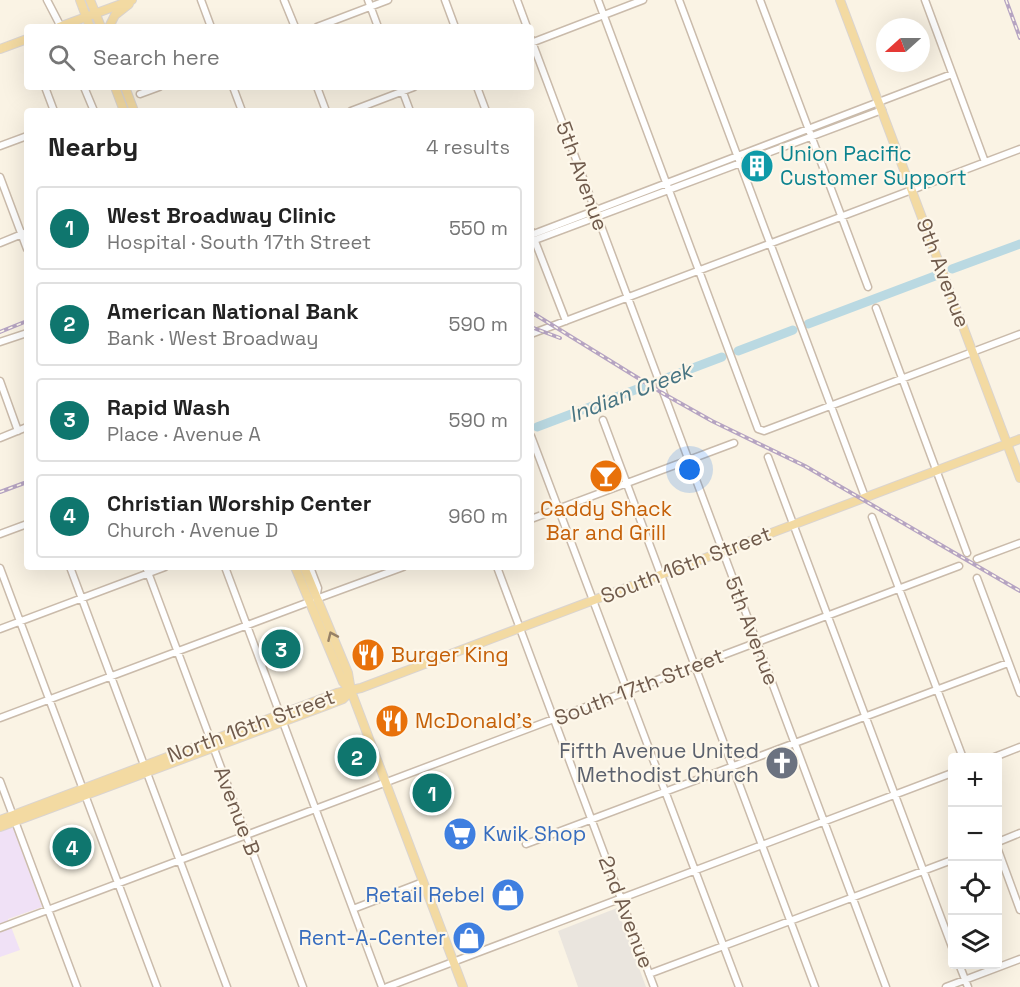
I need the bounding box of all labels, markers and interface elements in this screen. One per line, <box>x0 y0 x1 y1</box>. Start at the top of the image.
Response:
north arrow <box>876 18 930 72</box>
search box <box>24 24 534 90</box>
icon: search <box>45 41 78 74</box>
text: Search here <box>93 43 220 71</box>
street label: 5th Avenue <box>550 117 615 234</box>
text: Nearby <box>48 130 138 164</box>
text: 4 results <box>426 134 510 160</box>
place label: Union Pacific Customer Support <box>780 140 967 191</box>
building icon: Union Pacific Customer Support <box>739 148 775 184</box>
text: West Broadway Clinic <box>107 201 336 229</box>
street label: 9th Avenue <box>910 214 977 331</box>
text: 1 <box>65 215 74 241</box>
text: 550 m <box>449 215 508 241</box>
text: Hospital · South 17th Street <box>107 229 371 255</box>
text: American National Bank <box>107 297 359 325</box>
text: 2 <box>64 311 75 337</box>
text: 590 m <box>449 311 508 337</box>
text: Bank · West Broadway <box>107 325 319 351</box>
water label: Indian Creek <box>564 355 698 428</box>
text: Rapid Wash <box>107 393 230 421</box>
text: 3 <box>63 407 76 433</box>
text: 590 m <box>449 407 508 433</box>
text: Place · Avenue A <box>107 421 261 447</box>
your location <box>675 455 704 484</box>
bar icon: Caddy Shack Bar and Grill <box>588 458 624 494</box>
text: Christian Worship Center <box>107 489 371 517</box>
place label: Caddy Shack Bar and Grill <box>540 495 672 546</box>
text: 4 <box>63 503 76 529</box>
text: 960 m <box>448 503 508 529</box>
text: Church · Avenue D <box>107 517 278 543</box>
street label: South 16th Street <box>597 520 775 609</box>
street label: 5th Avenue <box>719 573 786 689</box>
pin: 3 <box>262 626 300 672</box>
one-way arrow <box>328 632 340 643</box>
restaurant icon: Burger King <box>350 637 386 673</box>
place label: Burger King <box>391 641 509 668</box>
street label: South 17th Street <box>550 642 727 731</box>
street label: North 16th Street <box>163 683 338 768</box>
restaurant icon: McDonald's <box>374 703 410 739</box>
place label: McDonald's <box>415 707 533 734</box>
pin: 2 <box>338 734 376 780</box>
place label: Fifth Avenue United Methodist Church <box>559 737 759 788</box>
church icon: Fifth Avenue United Methodist Church <box>764 745 800 781</box>
map controls <box>948 753 1002 969</box>
button: + <box>948 753 1002 807</box>
street label: Avenue B <box>208 762 267 859</box>
pin: 1 <box>412 770 452 816</box>
button: − <box>948 807 1002 861</box>
supermarket icon: Kwik Shop <box>442 816 478 852</box>
place label: Kwik Shop <box>483 820 586 847</box>
pin: 4 <box>52 824 92 870</box>
street label: 2nd Avenue <box>593 852 660 972</box>
button: locate <box>948 861 1002 915</box>
shop icon: Retail Rebel <box>490 877 526 913</box>
place label: Retail Rebel <box>366 881 485 908</box>
button: layers <box>948 915 1002 969</box>
shop icon: Rent-A-Center <box>451 920 487 956</box>
place label: Rent-A-Center <box>299 924 446 951</box>

